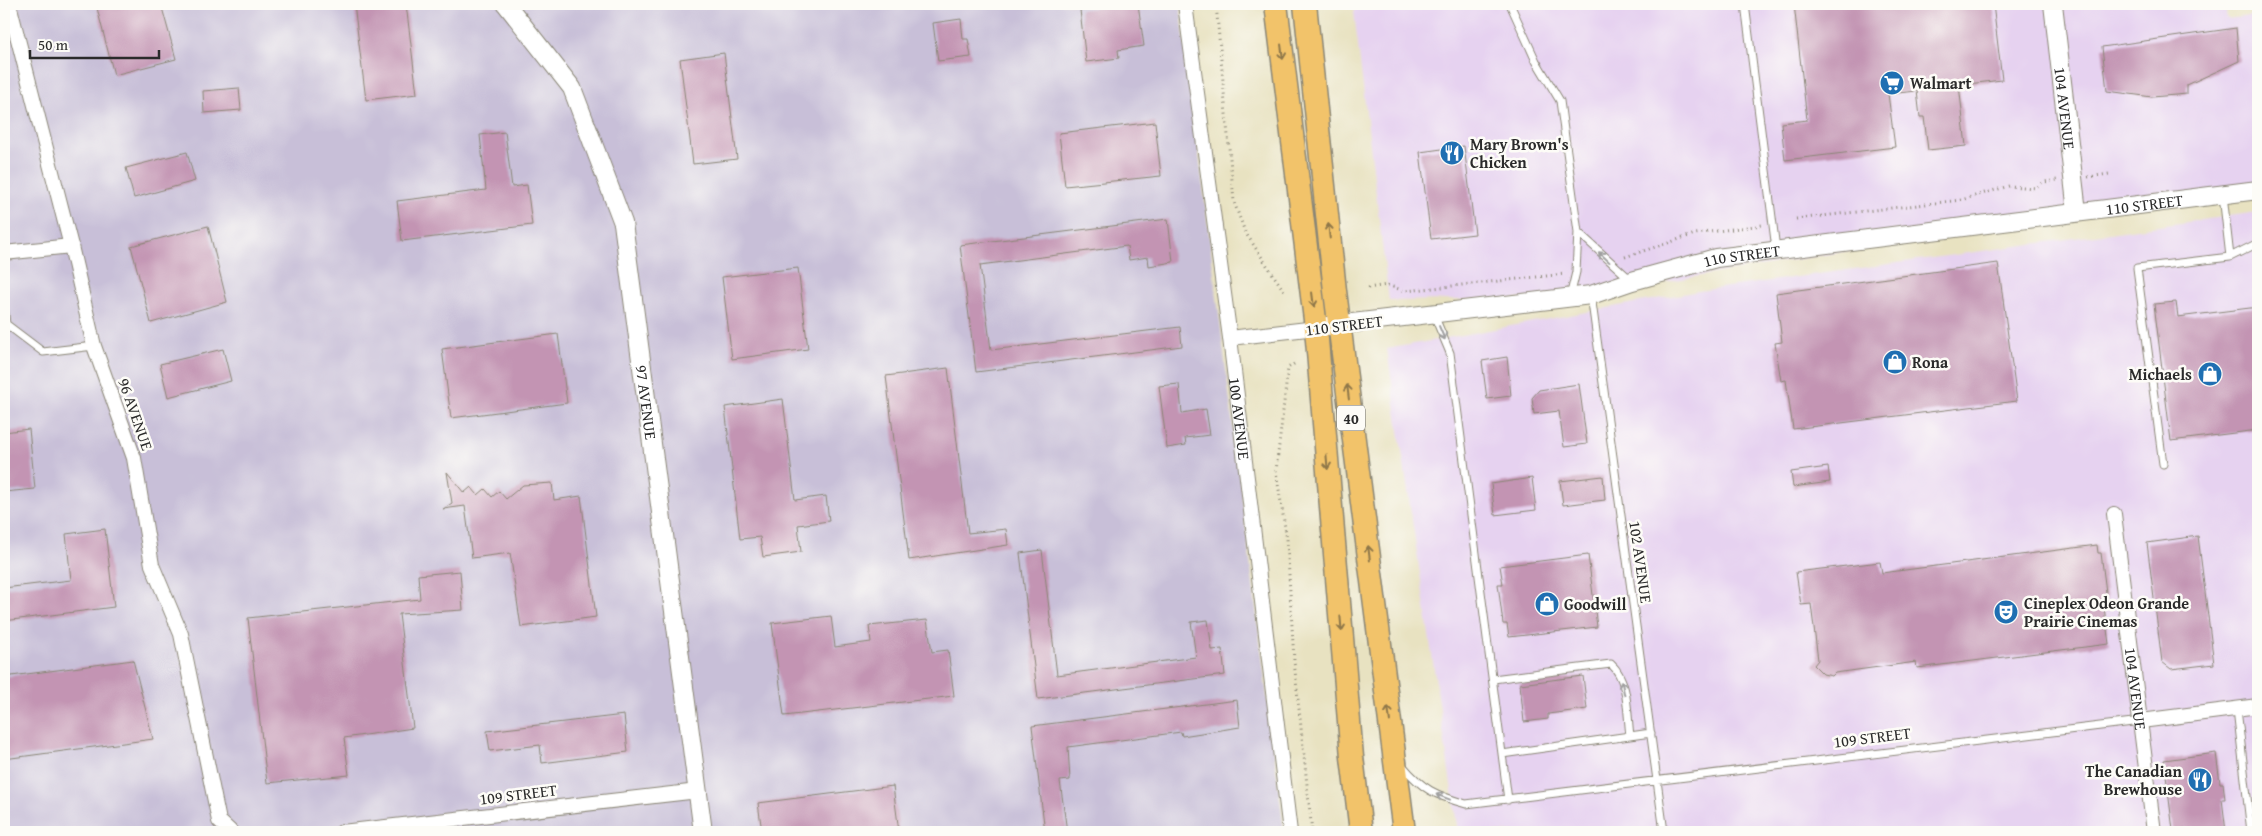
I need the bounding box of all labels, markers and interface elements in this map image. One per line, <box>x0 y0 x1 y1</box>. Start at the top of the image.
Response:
scale bar <box>30 28 159 60</box>
text: 50 m <box>38 34 69 55</box>
one-way arrow <box>1277 44 1287 60</box>
street label: 104 AVENUE <box>2048 66 2082 151</box>
supermarket icon: Walmart <box>1879 70 1905 96</box>
place label: Walmart <box>1910 71 1971 95</box>
place label: Mary Brown's Chicken <box>1470 132 1569 174</box>
restaurant icon: Mary Brown's Chicken <box>1439 140 1465 166</box>
street label: 110 STREET <box>2104 187 2185 221</box>
one-way arrow <box>1324 223 1334 239</box>
street label: 110 STREET <box>1700 238 1782 273</box>
one-way arrow <box>1598 251 1611 263</box>
one-way arrow <box>1308 292 1318 308</box>
street label: 110 STREET <box>1304 308 1384 342</box>
one-way arrow <box>1438 325 1447 340</box>
shop icon: Rona <box>1882 349 1908 375</box>
place label: Rona <box>1912 350 1949 374</box>
shop icon: Michaels <box>2197 361 2223 387</box>
place label: Michaels <box>2129 362 2192 386</box>
street label: 97 AVENUE <box>630 364 663 441</box>
street label: 96 AVENUE <box>112 375 160 453</box>
street label: 100 AVENUE <box>1223 376 1257 461</box>
one-way arrow <box>1343 384 1353 400</box>
road number: 40 <box>1337 406 1365 430</box>
one-way arrow <box>1322 454 1332 470</box>
street label: 102 AVENUE <box>1623 519 1659 605</box>
one-way arrow <box>1364 546 1374 562</box>
shop icon: Goodwill <box>1534 591 1560 617</box>
place label: Cineplex Odeon Grande Prairie Cinemas <box>2024 591 2189 633</box>
place label: Goodwill <box>1564 592 1626 616</box>
theatre icon: Cineplex Odeon Grande Prairie Cinemas <box>1993 599 2019 625</box>
one-way arrow <box>1336 616 1346 632</box>
street label: 104 AVENUE <box>2119 646 2153 731</box>
one-way arrow <box>1618 680 1627 696</box>
one-way arrow <box>1384 707 1394 723</box>
street label: 109 STREET <box>1832 720 1912 754</box>
place label: The Canadian Brewhouse <box>2085 759 2183 801</box>
restaurant icon: The Canadian Brewhouse <box>2187 767 2213 793</box>
street label: 109 STREET <box>478 777 558 811</box>
one-way arrow <box>1436 791 1451 801</box>

